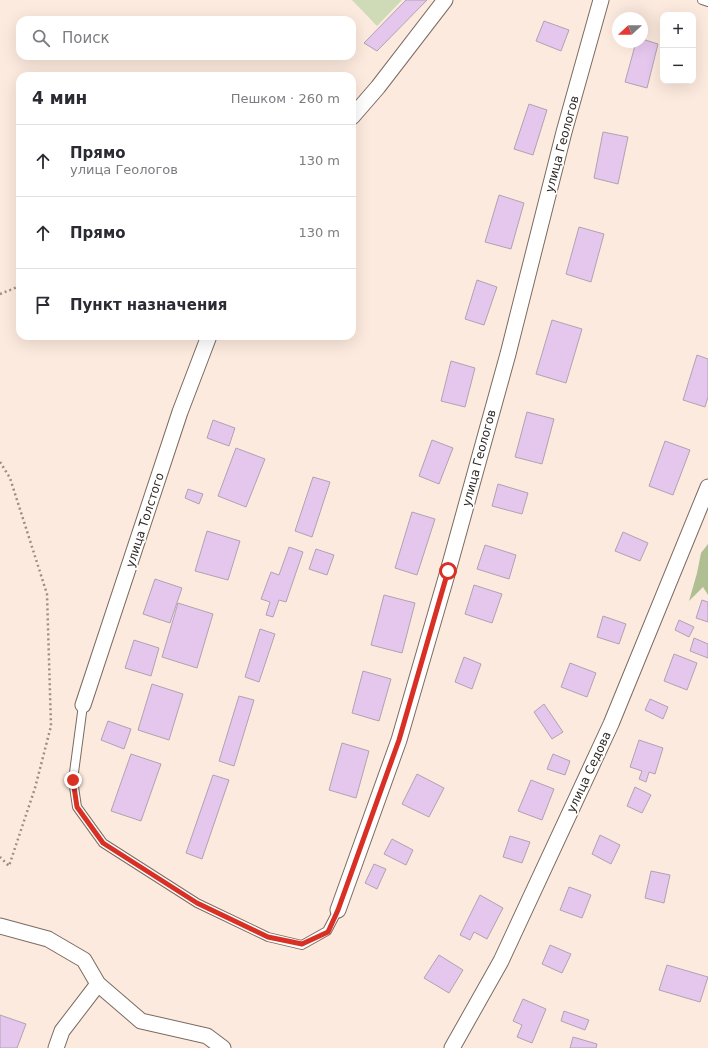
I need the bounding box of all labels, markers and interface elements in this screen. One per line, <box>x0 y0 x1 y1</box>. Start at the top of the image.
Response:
north arrow <box>612 12 648 48</box>
map controls <box>660 12 696 84</box>
button: + <box>660 12 696 48</box>
search box <box>16 16 356 60</box>
icon: search <box>30 27 52 49</box>
text: Поиск <box>62 29 110 47</box>
button: − <box>660 48 696 84</box>
text: 4 мин <box>32 88 87 108</box>
text: Пешком · 260 m <box>231 91 340 106</box>
street label: улица Геологов <box>542 94 582 194</box>
text: Прямо <box>70 144 126 162</box>
icon: ahead <box>32 150 54 172</box>
text: 130 m <box>298 153 340 168</box>
text: улица Геологов <box>70 162 178 177</box>
icon: ahead <box>32 222 54 244</box>
text: Прямо <box>70 224 126 242</box>
text: 130 m <box>298 225 340 240</box>
icon: arrive <box>32 294 54 316</box>
text: Пункт назначения <box>70 296 227 314</box>
street label: улица Геологов <box>459 408 499 508</box>
street label: улица Толстого <box>123 471 167 569</box>
route start <box>439 562 457 580</box>
street label: улица Седова <box>564 729 614 815</box>
route end <box>64 771 82 789</box>

